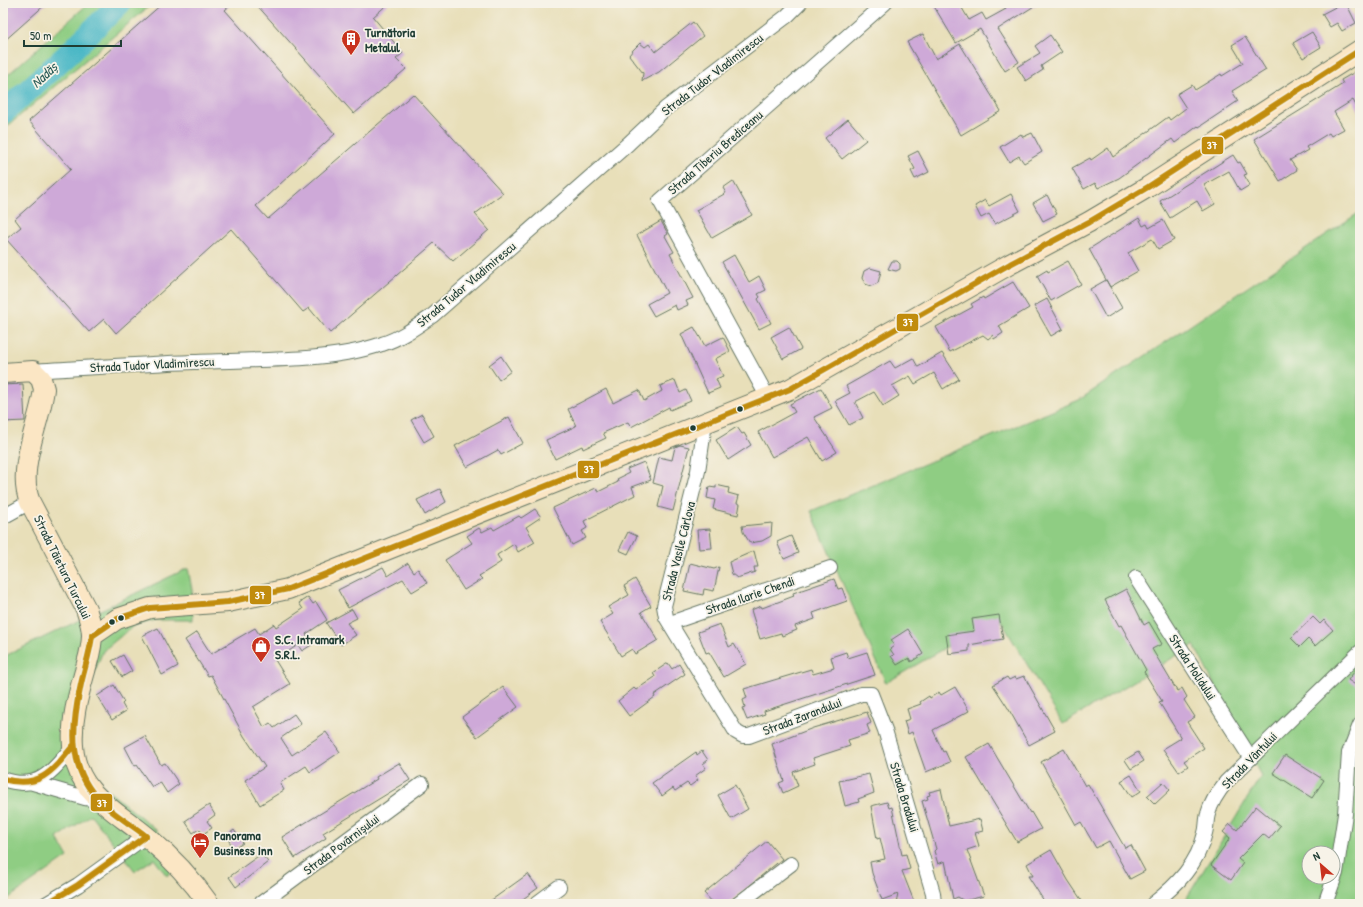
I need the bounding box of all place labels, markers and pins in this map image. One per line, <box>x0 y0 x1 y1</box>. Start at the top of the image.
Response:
place label: Turnătoria Metalul <box>364 23 416 56</box>
building icon: Turnătoria Metalul <box>340 28 362 56</box>
unlabelled marker <box>735 404 745 414</box>
unlabelled marker <box>688 423 698 433</box>
unlabelled marker <box>116 613 126 623</box>
unlabelled marker <box>107 617 117 627</box>
place label: S.C. Intramark S.R.L. <box>275 630 345 663</box>
shop icon: S.C. Intramark S.R.L. <box>250 635 272 663</box>
place label: Panorama Business Inn <box>214 826 273 859</box>
hotel icon: Panorama Business Inn <box>189 831 211 859</box>

